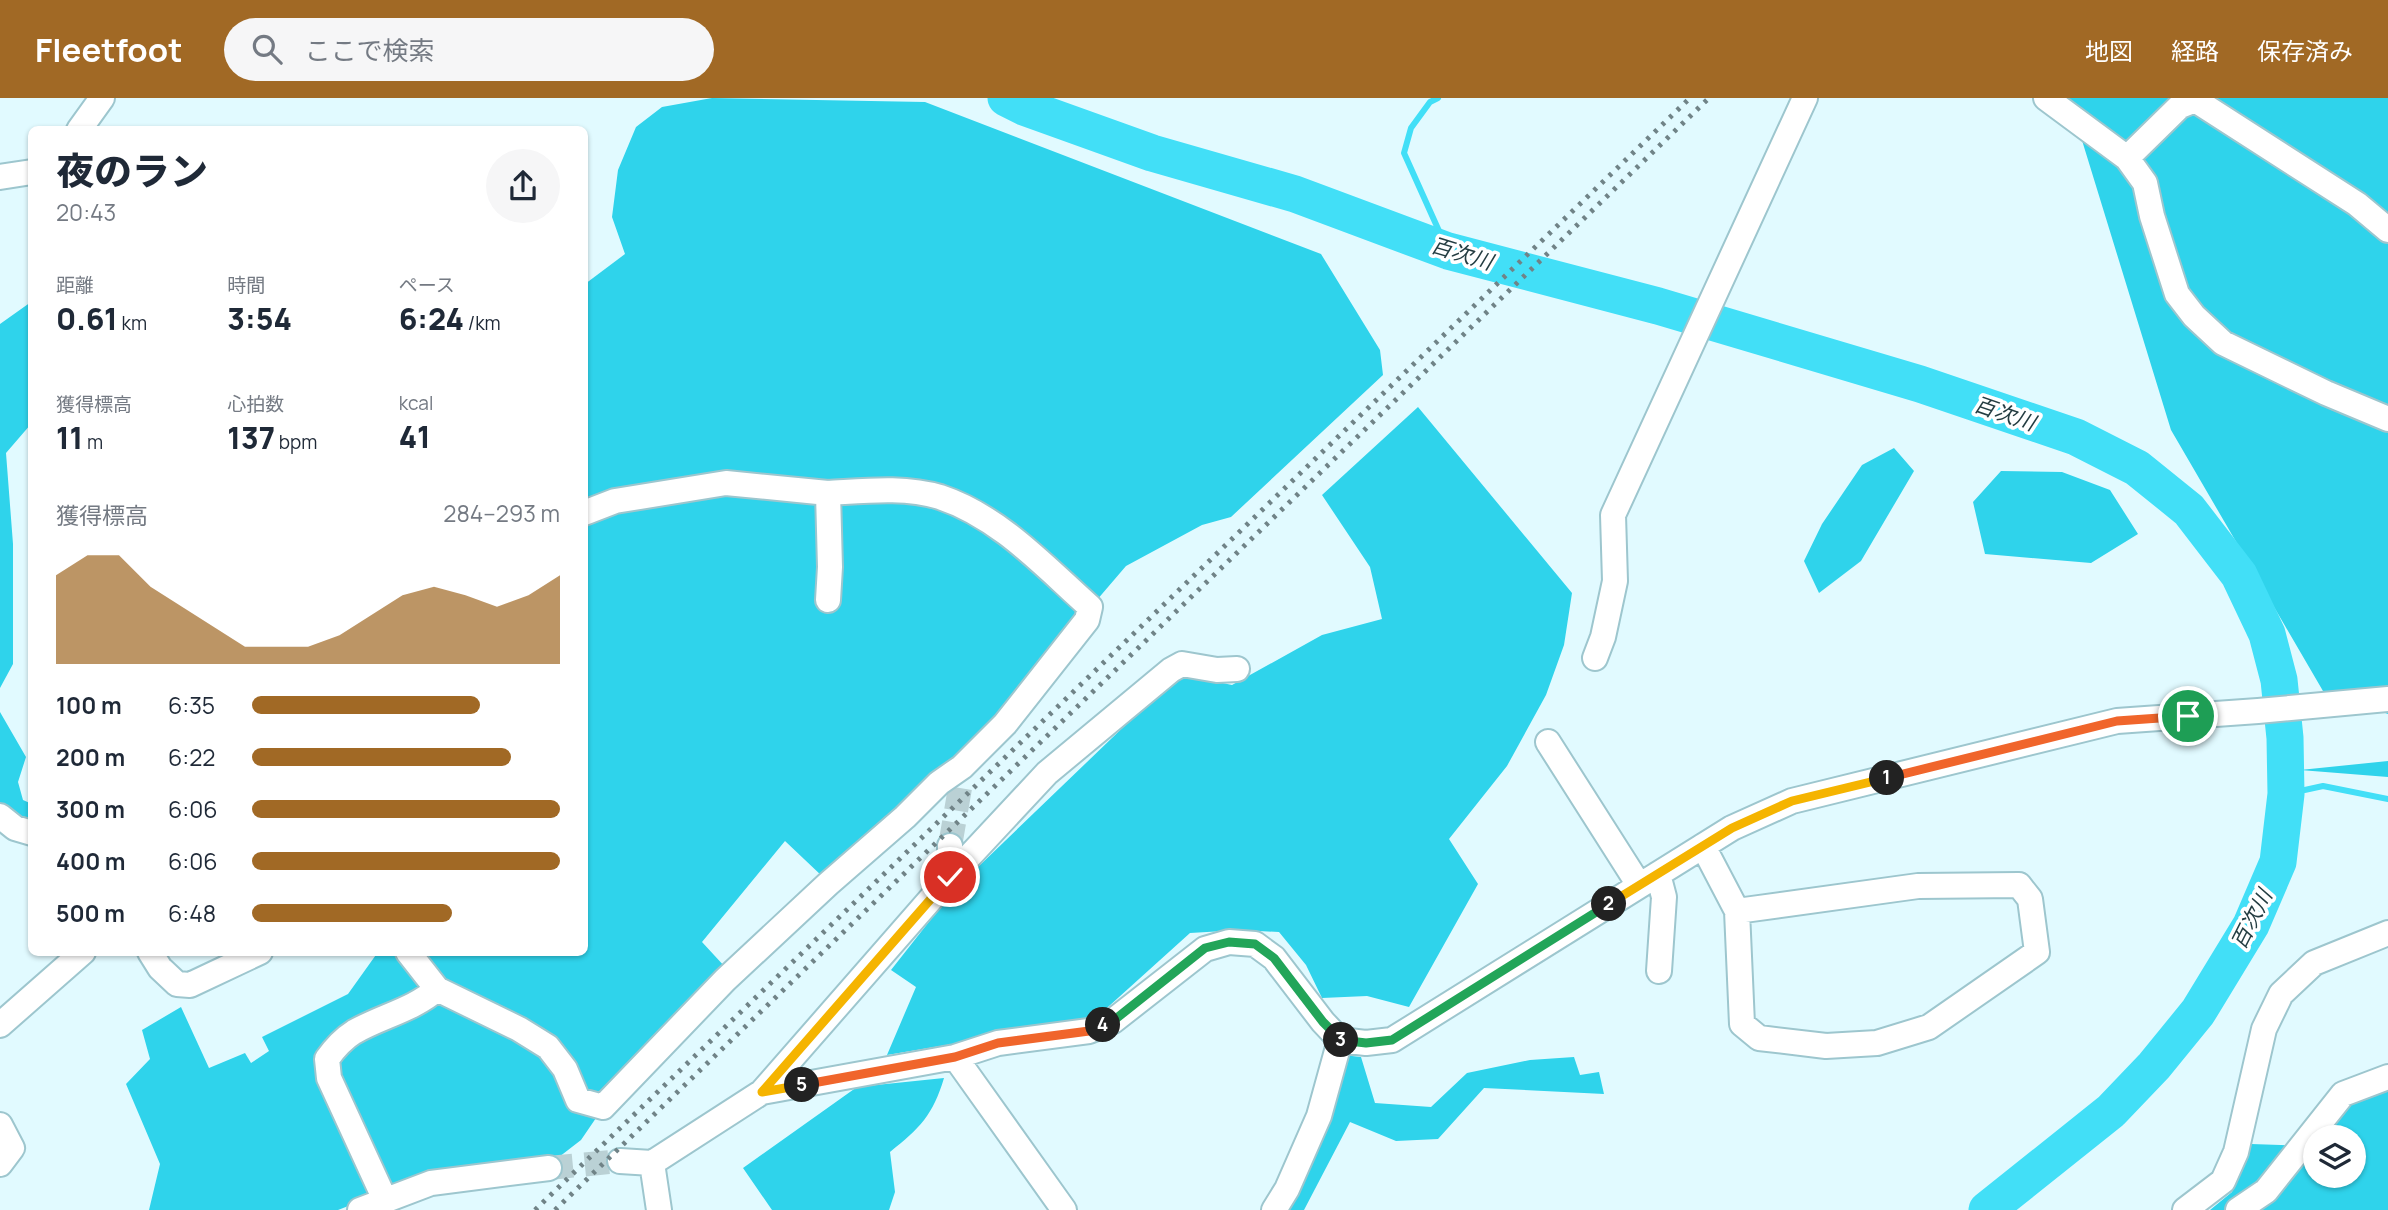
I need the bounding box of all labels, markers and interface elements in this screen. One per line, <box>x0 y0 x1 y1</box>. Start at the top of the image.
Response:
search box <box>224 18 714 81</box>
text: Fleetfoot <box>35 27 182 72</box>
icon: search <box>248 30 286 68</box>
text: ここで検索 <box>304 32 434 68</box>
text: 地図 <box>2085 34 2133 67</box>
text: 経路 <box>2171 34 2219 67</box>
text: 保存済み <box>2257 34 2353 67</box>
text: 夜のラン <box>56 144 208 196</box>
button: share <box>486 149 560 223</box>
text: 20:43 <box>56 196 116 228</box>
water label: 百次川 <box>1428 230 1498 276</box>
text: 距離 <box>56 272 94 298</box>
text: 時間 <box>227 272 265 298</box>
text: ペース <box>399 272 455 298</box>
text: 0.61 <box>56 298 118 339</box>
text: 3:54 <box>227 298 292 339</box>
text: 6:24 <box>399 298 464 339</box>
text: km <box>118 310 147 336</box>
text: /km <box>464 310 501 336</box>
text: kcal <box>399 390 433 416</box>
water label: 百次川 <box>1971 390 2041 437</box>
text: 獲得標高 <box>56 391 132 417</box>
text: 心拍数 <box>227 391 284 417</box>
text: 41 <box>399 416 431 457</box>
text: 11 <box>56 417 83 458</box>
text: 137 <box>227 417 275 458</box>
text: m <box>83 429 103 455</box>
text: bpm <box>275 429 317 455</box>
text: 284–293 m <box>443 497 560 529</box>
text: 獲得標高 <box>56 499 148 531</box>
pin <box>2158 686 2218 746</box>
text: 100 m <box>56 689 122 721</box>
text: 6:35 <box>168 689 215 721</box>
icon: arrive <box>2169 697 2207 735</box>
text: 200 m <box>56 741 125 773</box>
text: 6:22 <box>168 741 215 773</box>
pin: 1 <box>1870 760 1904 796</box>
text: 1 <box>1882 764 1891 790</box>
text: 300 m <box>56 793 125 825</box>
text: 6:06 <box>168 793 217 825</box>
text: 400 m <box>56 845 126 877</box>
text: 6:06 <box>168 845 217 877</box>
pin <box>920 847 980 907</box>
icon: check <box>931 858 969 896</box>
water label: 百次川 <box>2224 883 2279 953</box>
pin: 2 <box>1592 886 1626 922</box>
text: 2 <box>1603 890 1614 916</box>
text: 500 m <box>56 897 125 929</box>
text: 6:48 <box>168 897 216 929</box>
pin: 4 <box>1086 1007 1120 1042</box>
text: 4 <box>1097 1011 1108 1037</box>
pin: 3 <box>1324 1023 1358 1058</box>
text: 3 <box>1335 1026 1346 1052</box>
pin: 5 <box>784 1068 820 1102</box>
text: 5 <box>796 1071 807 1097</box>
map controls <box>2303 1125 2366 1188</box>
button: layers <box>2303 1125 2366 1188</box>

